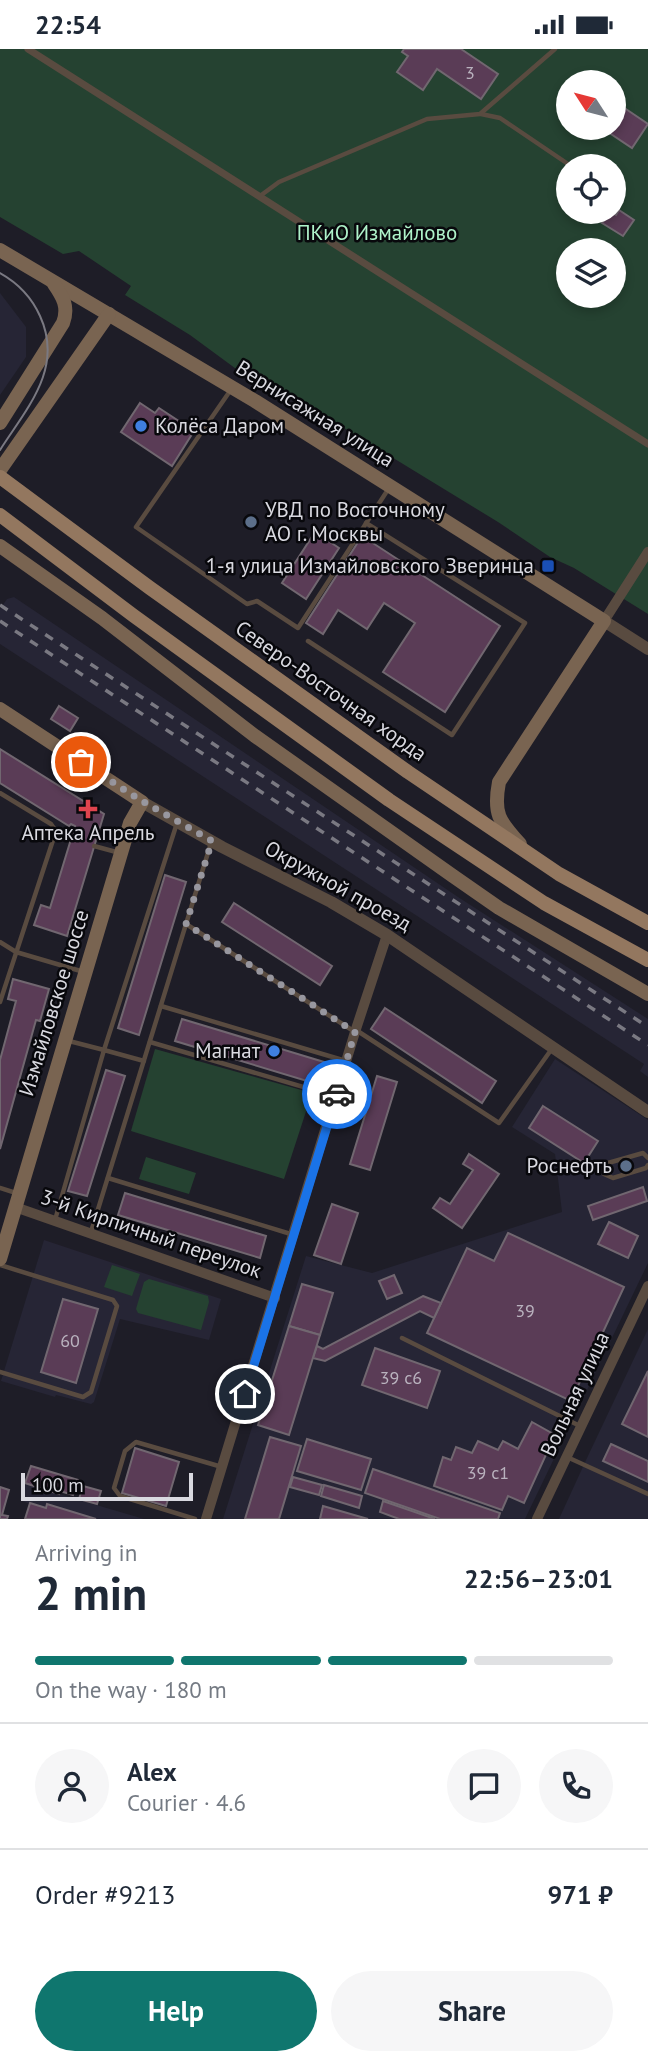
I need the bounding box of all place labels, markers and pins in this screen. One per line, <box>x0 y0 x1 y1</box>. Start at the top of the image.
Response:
place label: Колёса Даром <box>155 412 284 439</box>
marker: Колёса Даром <box>133 418 149 434</box>
place label: УВД по Восточному АО г. Москвы <box>265 496 445 547</box>
marker: УВД по Восточному АО г. Москвы <box>243 514 259 530</box>
place label: 1-я улица Измайловского Зверинца <box>206 552 534 579</box>
marker: 1-я улица Измайловского Зверинца <box>540 558 556 574</box>
pin <box>51 732 111 792</box>
marker: Аптека Апрель <box>80 801 96 817</box>
place label: Аптека Апрель <box>22 819 155 846</box>
place label: Магнат <box>195 1037 261 1064</box>
marker: Магнат <box>266 1043 282 1059</box>
place label: Роснефть <box>526 1152 612 1179</box>
marker: Роснефть <box>618 1158 634 1174</box>
pin <box>215 1364 275 1424</box>

